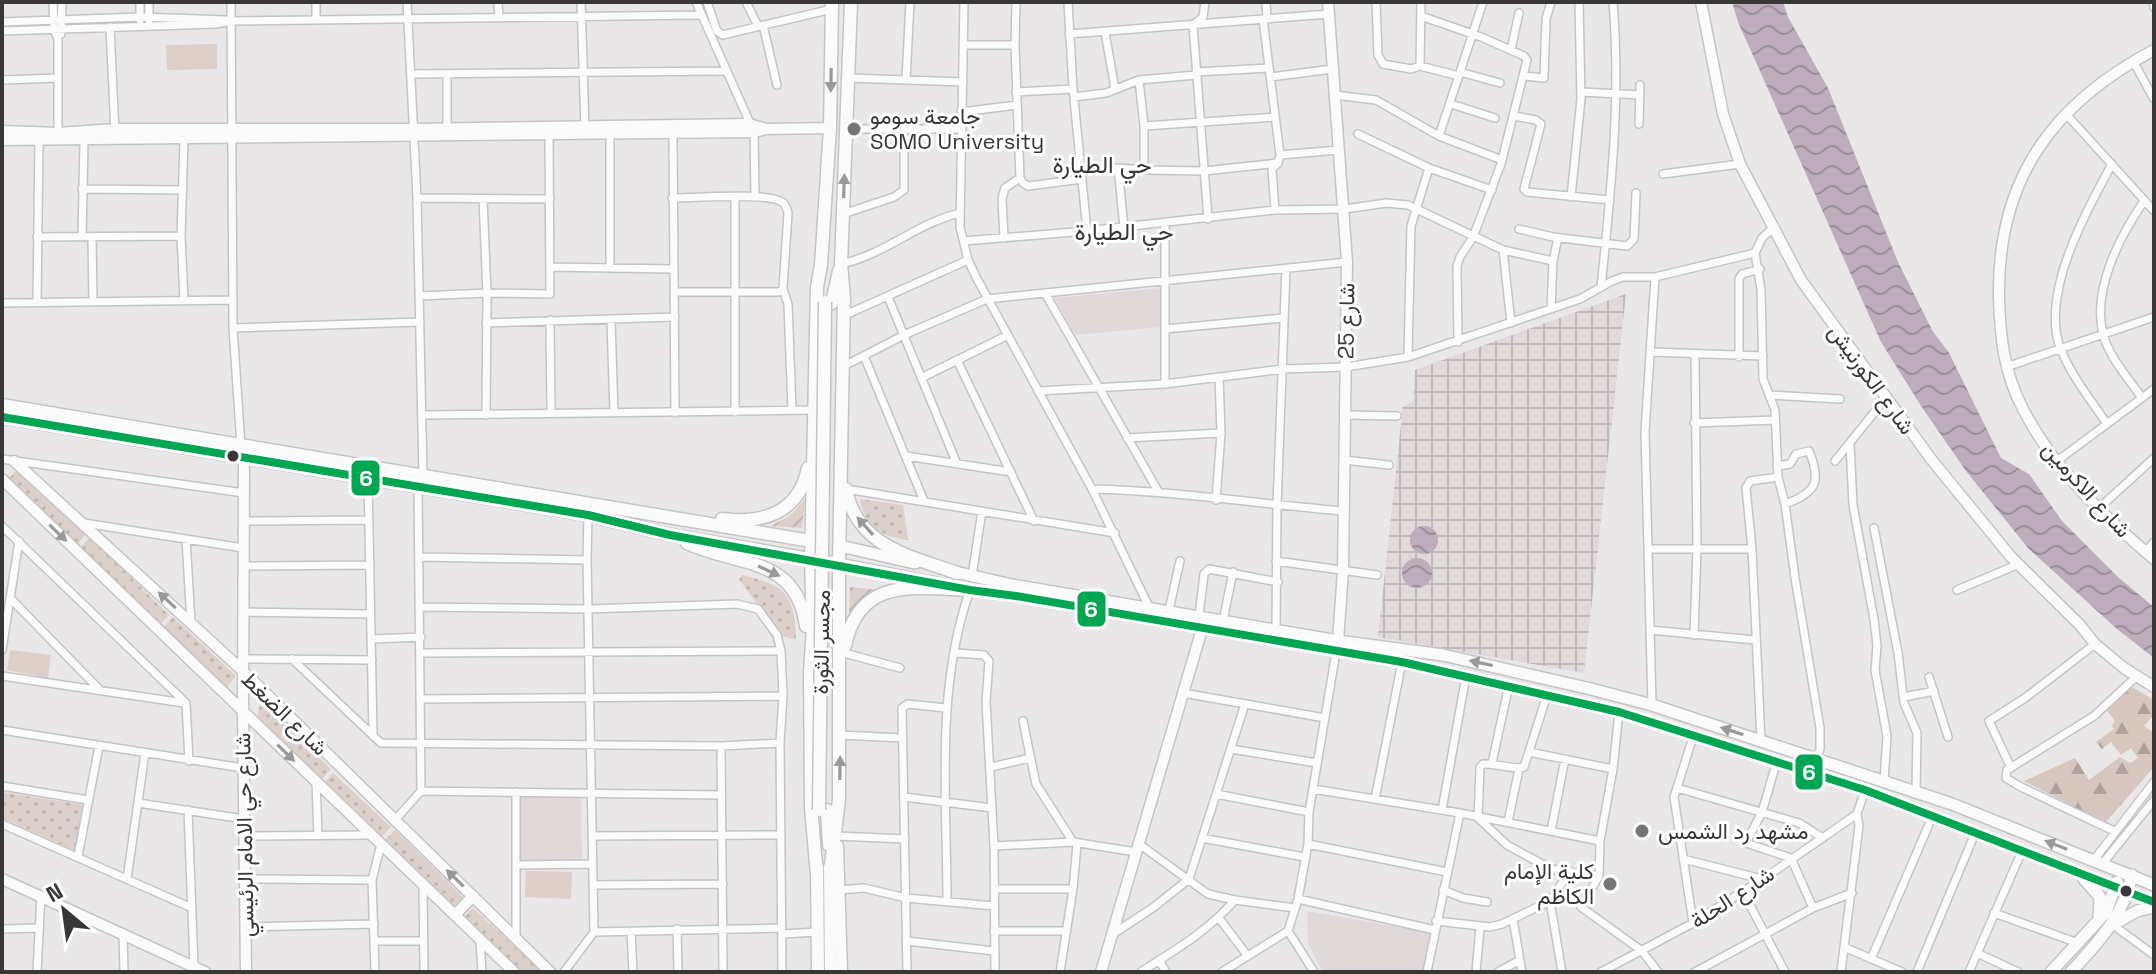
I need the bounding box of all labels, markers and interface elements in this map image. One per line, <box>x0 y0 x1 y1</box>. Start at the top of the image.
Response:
one-way arrow <box>824 68 837 93</box>
place label: جامعة سومو SOMO University <box>870 102 1044 155</box>
marker: جامعة سومو SOMO University <box>845 120 863 138</box>
district label: حي الطيارة <box>1052 149 1152 184</box>
one-way arrow <box>837 173 850 198</box>
district label: حي الطيارة <box>1074 216 1174 251</box>
street label: شارع 25 <box>1331 283 1362 359</box>
street label: شارع الكورنيش <box>1822 318 1921 440</box>
street label: شارع الاكرمين <box>2036 435 2138 544</box>
unlabelled marker <box>225 448 241 464</box>
line badge: 6 <box>350 459 381 497</box>
text: 6 <box>359 464 373 492</box>
one-way arrow <box>856 517 874 536</box>
one-way arrow <box>48 524 67 542</box>
one-way arrow <box>757 564 781 578</box>
street label: مجسر الثورة <box>806 589 836 695</box>
line badge: 6 <box>1076 590 1107 628</box>
one-way arrow <box>158 592 177 610</box>
text: 6 <box>1084 595 1098 623</box>
one-way arrow <box>1468 656 1493 669</box>
street label: شارع الضغط <box>235 665 334 762</box>
one-way arrow <box>1719 724 1743 736</box>
street label: شارع حي الامام الرئيسي <box>228 732 265 937</box>
one-way arrow <box>276 743 295 761</box>
line badge: 6 <box>1794 753 1824 791</box>
one-way arrow <box>833 755 846 780</box>
text: 6 <box>1802 758 1816 786</box>
place label: مشهد رد الشمس <box>1658 817 1808 845</box>
marker: مشهد رد الشمس <box>1633 822 1651 840</box>
one-way arrow <box>2044 838 2068 851</box>
place label: كلية الإمام الكاظم <box>1504 857 1594 911</box>
street label: شارع الحلة <box>1685 859 1780 935</box>
one-way arrow <box>446 869 465 888</box>
north arrow <box>24 870 104 950</box>
marker: كلية الإمام الكاظم <box>1601 875 1619 893</box>
text: N <box>41 877 68 908</box>
unlabelled marker <box>2118 883 2134 899</box>

